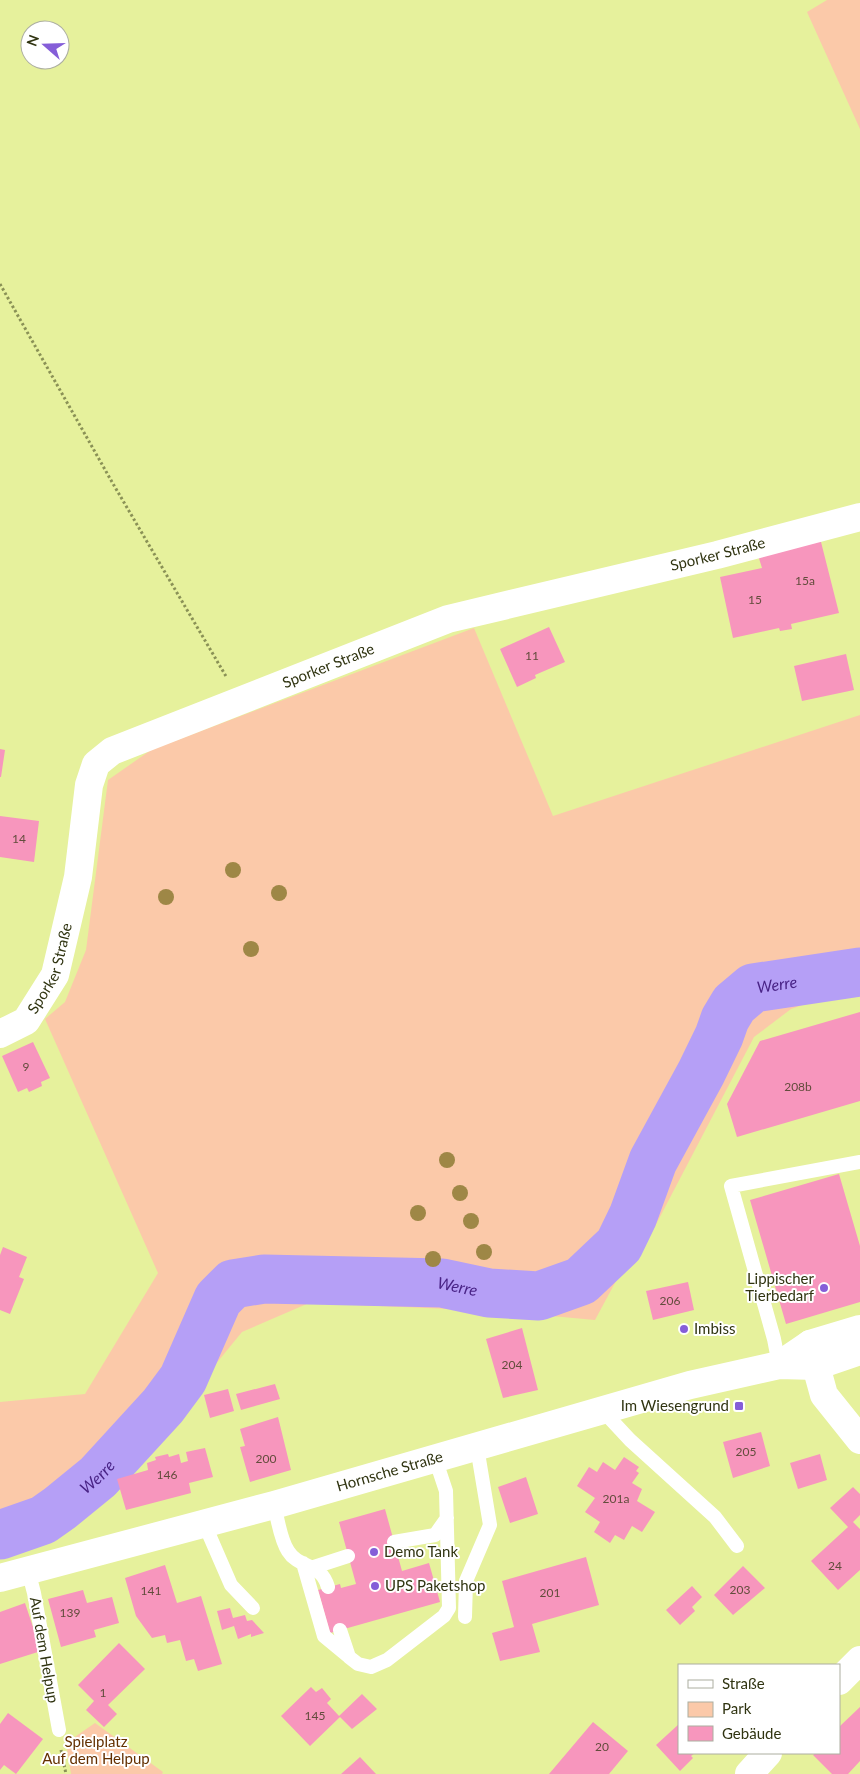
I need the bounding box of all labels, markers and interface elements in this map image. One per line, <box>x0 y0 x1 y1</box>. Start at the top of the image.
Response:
north arrow <box>20 20 70 70</box>
text: N <box>22 32 42 48</box>
street label: Sporker Straße <box>668 533 767 574</box>
house number: 15a <box>795 573 815 588</box>
house number: 15 <box>748 592 762 607</box>
street label: Sporker Straße <box>280 639 377 691</box>
house number: 11 <box>525 648 539 663</box>
house number: 14 <box>12 831 26 846</box>
street label: Sporker Straße <box>23 921 75 1017</box>
water label: Werre <box>755 971 799 996</box>
house number: 9 <box>23 1059 30 1074</box>
house number: 208b <box>784 1079 812 1094</box>
place label: Lippischer Tierbedarf <box>745 1269 815 1304</box>
water label: Werre <box>436 1272 480 1299</box>
marker: Lippischer Tierbedarf <box>818 1282 830 1294</box>
house number: 206 <box>660 1293 680 1308</box>
place label: Imbiss <box>694 1319 735 1337</box>
marker: Imbiss <box>678 1323 690 1335</box>
house number: 204 <box>502 1357 522 1372</box>
place label: Im Wiesengrund <box>621 1396 729 1414</box>
marker: Im Wiesengrund <box>733 1400 745 1412</box>
house number: 205 <box>736 1444 756 1459</box>
street label: Hornsche Straße <box>334 1447 445 1495</box>
house number: 200 <box>256 1451 276 1466</box>
water label: Werre <box>76 1455 118 1497</box>
house number: 146 <box>157 1467 177 1482</box>
house number: 201a <box>603 1491 629 1506</box>
place label: Demo Tank <box>384 1542 458 1560</box>
marker: Demo Tank <box>368 1546 380 1558</box>
house number: 24 <box>828 1558 842 1573</box>
place label: UPS Paketshop <box>385 1576 485 1594</box>
marker: UPS Paketshop <box>369 1580 381 1592</box>
house number: 203 <box>730 1582 750 1597</box>
house number: 141 <box>141 1583 161 1598</box>
house number: 201 <box>540 1585 560 1600</box>
street label: Auf dem Helpup <box>27 1595 63 1704</box>
house number: 139 <box>60 1605 80 1620</box>
legend <box>678 1664 840 1754</box>
text: Straße <box>722 1674 765 1692</box>
house number: 1 <box>100 1685 107 1700</box>
text: Park <box>722 1699 752 1717</box>
house number: 145 <box>305 1708 325 1723</box>
text: Gebäude <box>722 1724 781 1742</box>
park label: Spielplatz Auf dem Helpup <box>42 1732 150 1767</box>
house number: 20 <box>595 1739 609 1754</box>

